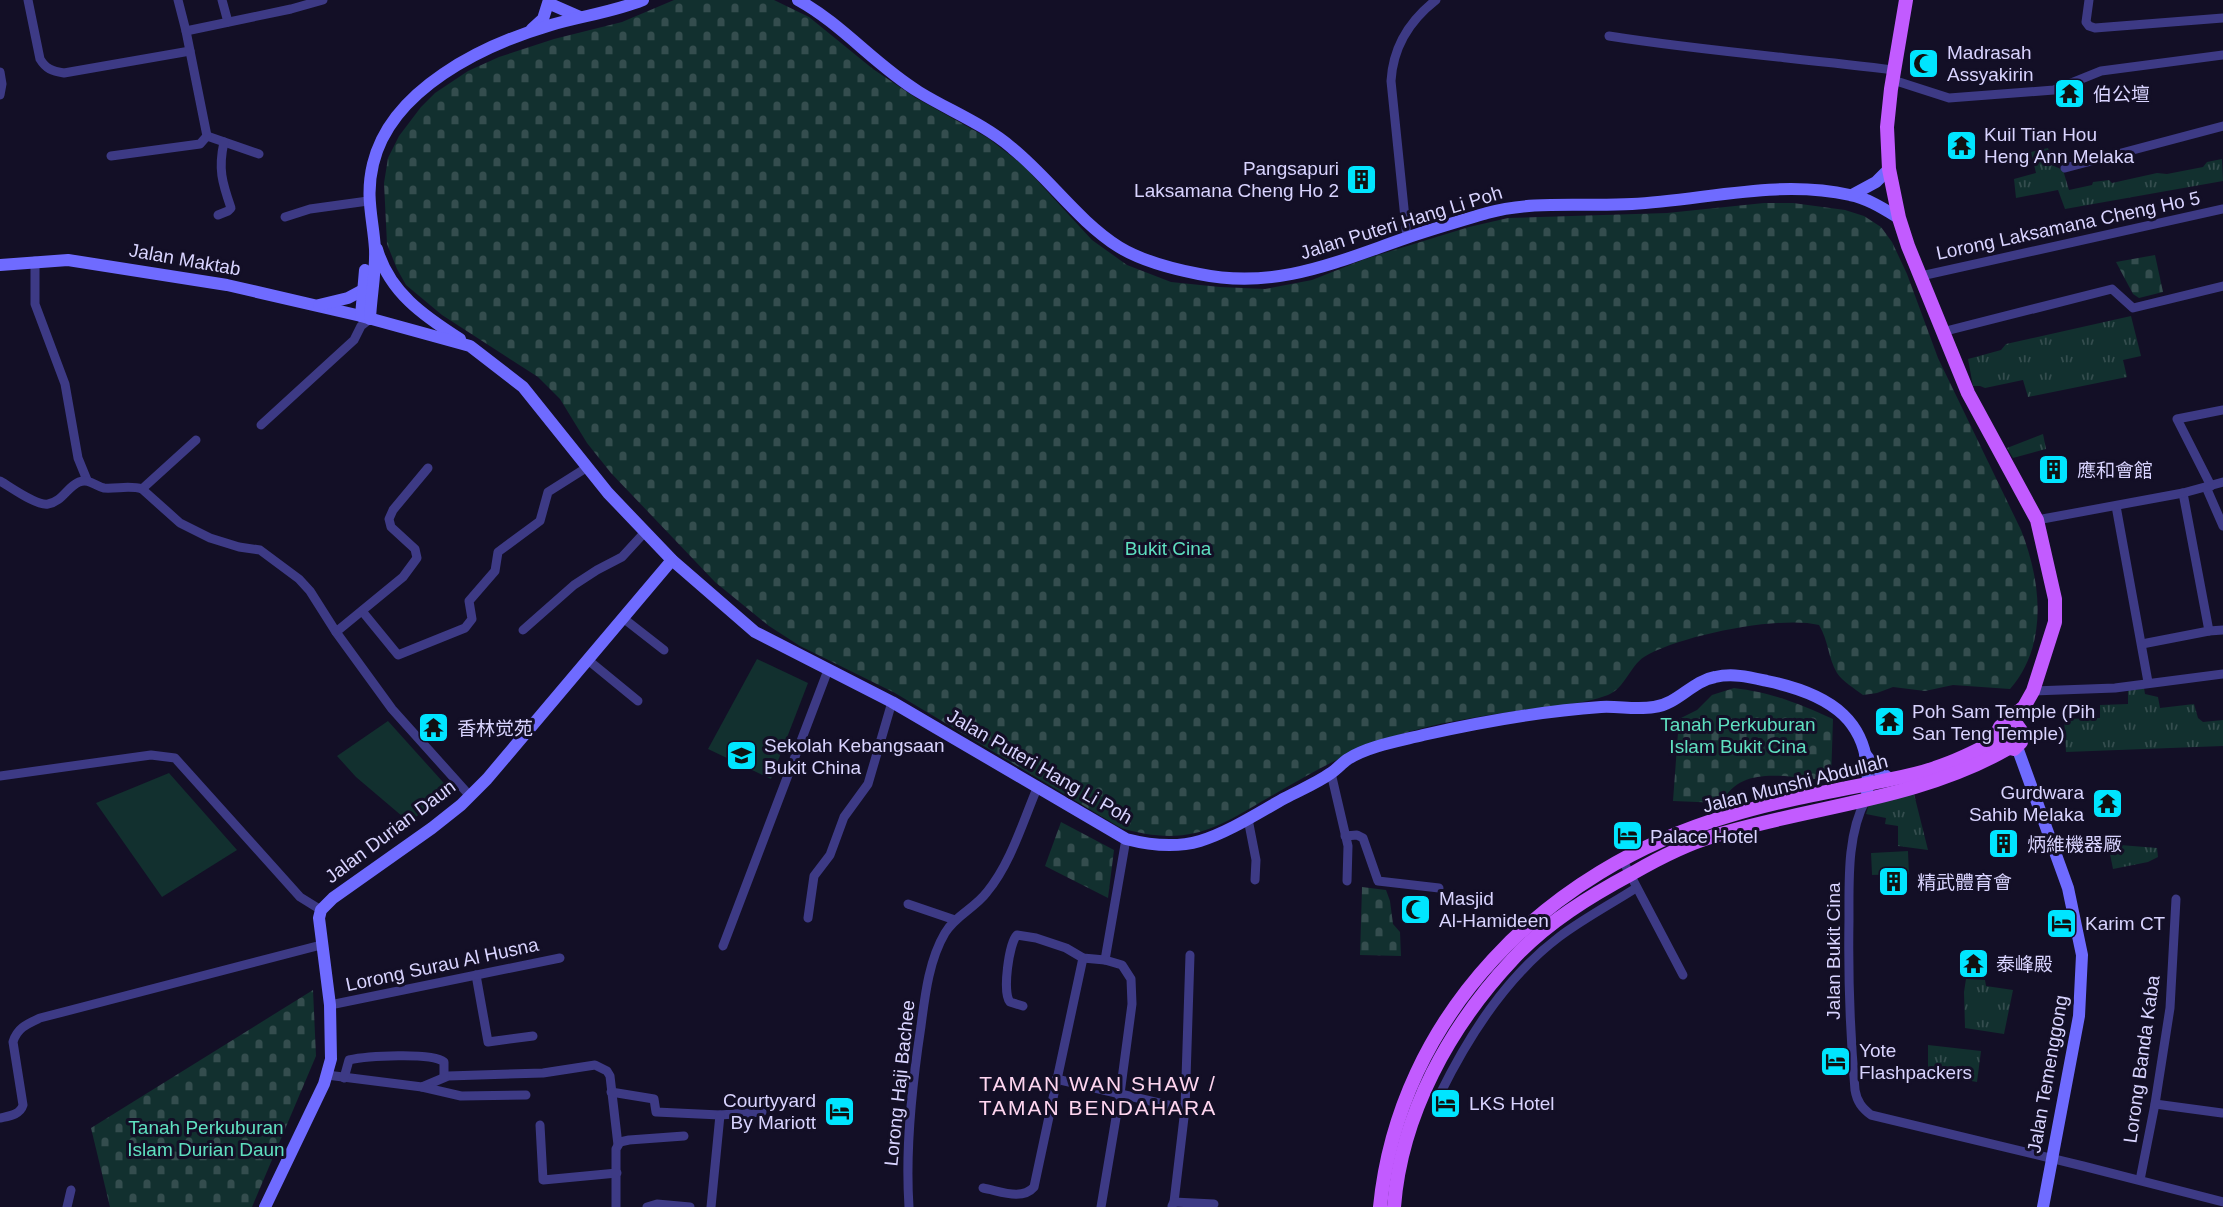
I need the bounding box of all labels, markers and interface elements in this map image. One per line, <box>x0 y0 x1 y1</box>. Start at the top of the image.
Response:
place label: Madrasah Assyakirin <box>1947 42 2034 85</box>
mosque icon: Madrasah Assyakirin <box>1907 46 1941 80</box>
temple icon: 伯公壇 <box>2053 77 2087 111</box>
place label: 伯公壇 <box>2093 84 2150 105</box>
place label: Kuil Tian Hou Heng Ann Melaka <box>1984 124 2134 167</box>
temple icon: Kuil Tian Hou Heng Ann Melaka <box>1944 128 1978 162</box>
place label: Pangsapuri Laksamana Cheng Ho 2 <box>1134 158 1339 201</box>
building icon: Pangsapuri Laksamana Cheng Ho 2 <box>1345 162 1379 196</box>
street label: Jalan Puteri Hang Li Poh <box>1298 182 1505 263</box>
street label: Lorong Laksamana Cheng Ho 5 <box>1934 187 2202 264</box>
street label: Jalan Maktab <box>127 239 242 280</box>
building icon: 應和會館 <box>2037 453 2071 487</box>
place label: 應和會館 <box>2077 460 2153 481</box>
park label: Bukit Cina <box>1125 538 1212 559</box>
place label: Poh Sam Temple (Pih San Teng Temple) <box>1912 701 2095 744</box>
street label: Jalan Puteri Hang Li Poh <box>943 705 1136 828</box>
temple icon: Poh Sam Temple (Pih San Teng Temple) <box>1872 705 1906 739</box>
temple icon: 香林觉苑 <box>417 711 451 745</box>
park label: Tanah Perkuburan Islam Bukit Cina <box>1660 714 1816 757</box>
place label: 香林觉苑 <box>457 718 533 739</box>
place label: Sekolah Kebangsaan Bukit China <box>764 735 945 778</box>
school or university icon: Sekolah Kebangsaan Bukit China <box>724 739 758 773</box>
street label: Jalan Munshi Abdullah <box>1700 750 1890 817</box>
street label: Jalan Durian Daun <box>321 776 459 887</box>
place label: Gurdwara Sahib Melaka <box>1969 782 2084 825</box>
temple icon: Gurdwara Sahib Melaka <box>2090 786 2124 820</box>
hotel icon: Palace Hotel <box>1610 819 1644 853</box>
place label: Palace Hotel <box>1650 826 1758 847</box>
building icon: 炳維機器厰 <box>1987 827 2021 861</box>
place label: 炳維機器厰 <box>2027 834 2122 855</box>
building icon: 精武體育會 <box>1877 865 1911 899</box>
place label: 精武體育會 <box>1917 872 2012 893</box>
street label: Jalan Bukit Cina <box>1823 882 1844 1020</box>
place label: Masjid Al-Hamideen <box>1439 888 1549 931</box>
mosque icon: Masjid Al-Hamideen <box>1399 892 1433 926</box>
hotel icon: Karim CT <box>2045 906 2079 940</box>
place label: Karim CT <box>2085 913 2166 934</box>
street label: Lorong Surau Al Husna <box>344 934 541 995</box>
temple icon: 泰峰殿 <box>1956 947 1990 981</box>
place label: 泰峰殿 <box>1996 954 2053 975</box>
street label: Lorong Banda Kaba <box>2119 973 2164 1144</box>
street label: Jalan Temenggong <box>2023 993 2072 1155</box>
street label: Lorong Haji Bachee <box>880 999 919 1167</box>
place label: Yote Flashpackers <box>1859 1040 1972 1083</box>
hotel icon: Yote Flashpackers <box>1819 1044 1853 1078</box>
district label: TAMAN WAN SHAW / TAMAN BENDAHARA <box>979 1072 1217 1119</box>
hotel icon: LKS Hotel <box>1429 1086 1463 1120</box>
place label: Courtyyard By Mariott <box>723 1090 817 1133</box>
place label: LKS Hotel <box>1469 1093 1555 1114</box>
hotel icon: Courtyyard By Mariott <box>822 1094 856 1128</box>
park label: Tanah Perkuburan Islam Durian Daun <box>127 1117 285 1160</box>

